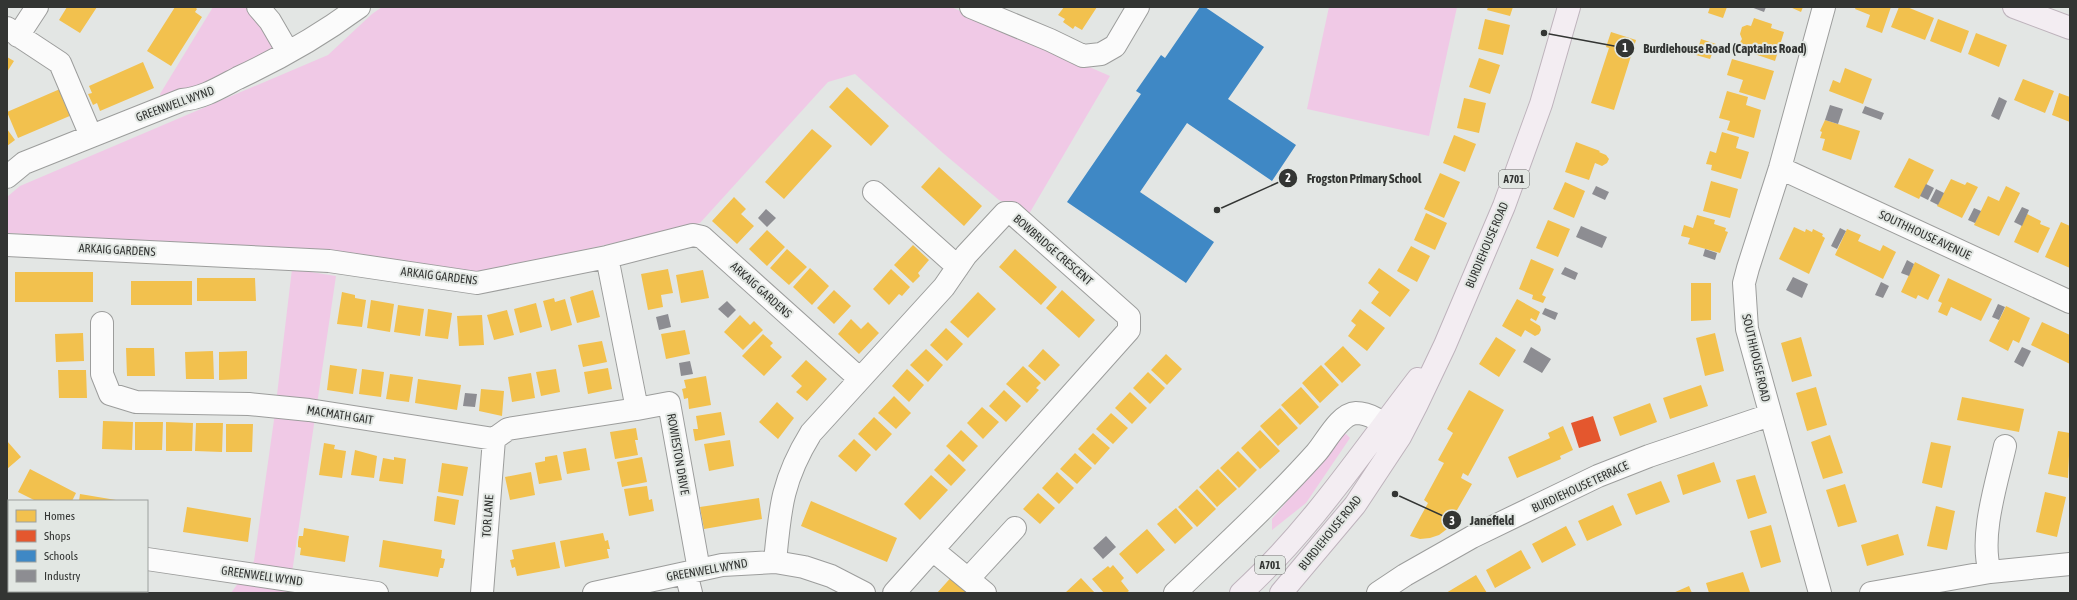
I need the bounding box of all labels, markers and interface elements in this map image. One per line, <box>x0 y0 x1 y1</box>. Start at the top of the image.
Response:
callout: Burdiehouse Road (Captains Road) <box>1615 36 1814 61</box>
text: 1 <box>1622 41 1628 55</box>
text: Burdiehouse Road (Captains Road) <box>1643 41 1807 56</box>
street label: GREENWELL WYND <box>134 83 216 125</box>
callout: Frogston Primary School <box>1278 166 1429 191</box>
road number: A701 <box>1499 170 1529 188</box>
text: 2 <box>1285 171 1291 185</box>
text: Frogston Primary School <box>1307 171 1422 186</box>
street label: BURDIEHOUSE ROAD <box>1463 200 1512 290</box>
street label: SOUTHHOUSE AVENUE <box>1877 207 1973 263</box>
street label: BOWBRIDGE CRESCENT <box>1011 212 1096 289</box>
street label: ARKAIG GARDENS <box>78 241 156 259</box>
street label: ARKAIG GARDENS <box>728 259 794 321</box>
street label: ARKAIG GARDENS <box>400 264 478 288</box>
street label: SOUTHHOUSE ROAD <box>1739 313 1773 404</box>
street label: MACMATH GAIT <box>306 403 375 427</box>
street label: ROWIESTON DRIVE <box>664 412 692 496</box>
street label: BURDIEHOUSE TERRACE <box>1529 458 1631 516</box>
street label: BURDIEHOUSE ROAD <box>1296 493 1365 573</box>
street label: TOR LANE <box>480 494 496 538</box>
legend <box>8 500 148 592</box>
callout: Janefield <box>1442 508 1522 533</box>
text: Homes <box>44 509 75 523</box>
text: Janefield <box>1469 513 1514 528</box>
text: 3 <box>1449 514 1455 528</box>
text: Shops <box>44 529 70 543</box>
text: Schools <box>44 549 78 563</box>
street label: GREENWELL WYND <box>665 556 749 584</box>
road number: A701 <box>1255 556 1285 574</box>
street label: GREENWELL WYND <box>220 563 304 589</box>
text: Industry <box>44 569 81 583</box>

